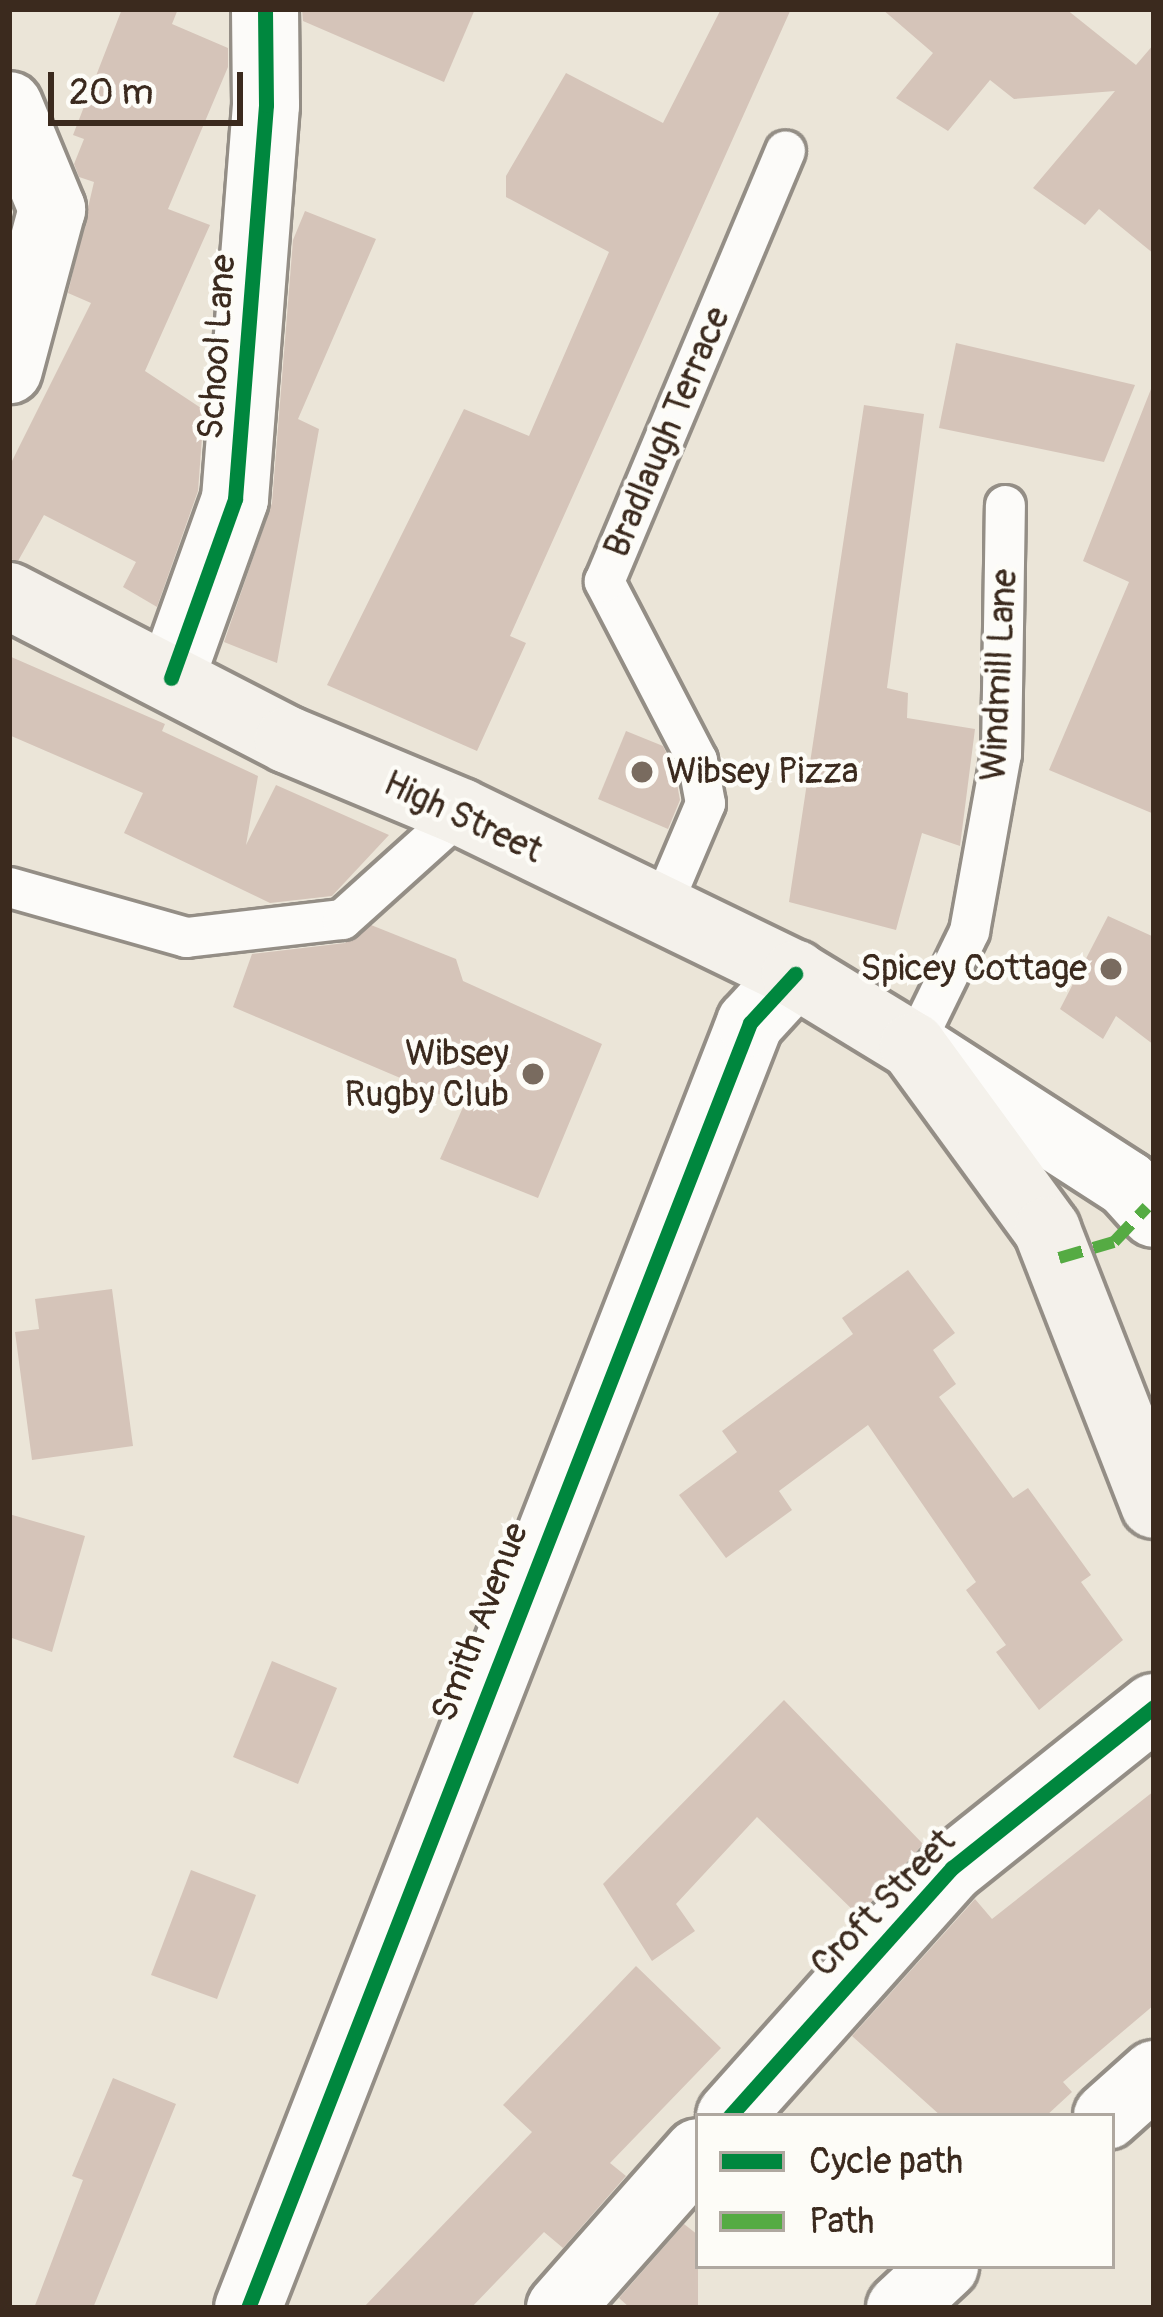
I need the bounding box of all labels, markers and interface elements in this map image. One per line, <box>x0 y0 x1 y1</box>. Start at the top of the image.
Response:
scale bar <box>54 48 249 122</box>
text: 20 m <box>69 70 154 115</box>
street label: School Lane <box>189 253 245 441</box>
street label: Bradlaugh Terrace <box>595 300 739 564</box>
street label: Windmill Lane <box>972 568 1026 782</box>
place label: Wibsey Pizza <box>666 750 858 794</box>
marker: Wibsey Pizza <box>629 759 655 785</box>
street label: High Street <box>377 762 549 872</box>
place label: Spicey Cottage <box>860 947 1087 991</box>
marker: Spicey Cottage <box>1098 956 1124 982</box>
place label: Wibsey Rugby Club <box>345 1031 509 1116</box>
marker: Wibsey Rugby Club <box>520 1061 546 1087</box>
street label: Smith Avenue <box>422 1517 538 1727</box>
street label: Croft Street <box>802 1820 964 1986</box>
legend <box>695 2113 1115 2269</box>
text: Cycle path <box>809 2139 963 2184</box>
text: Path <box>809 2199 874 2244</box>

